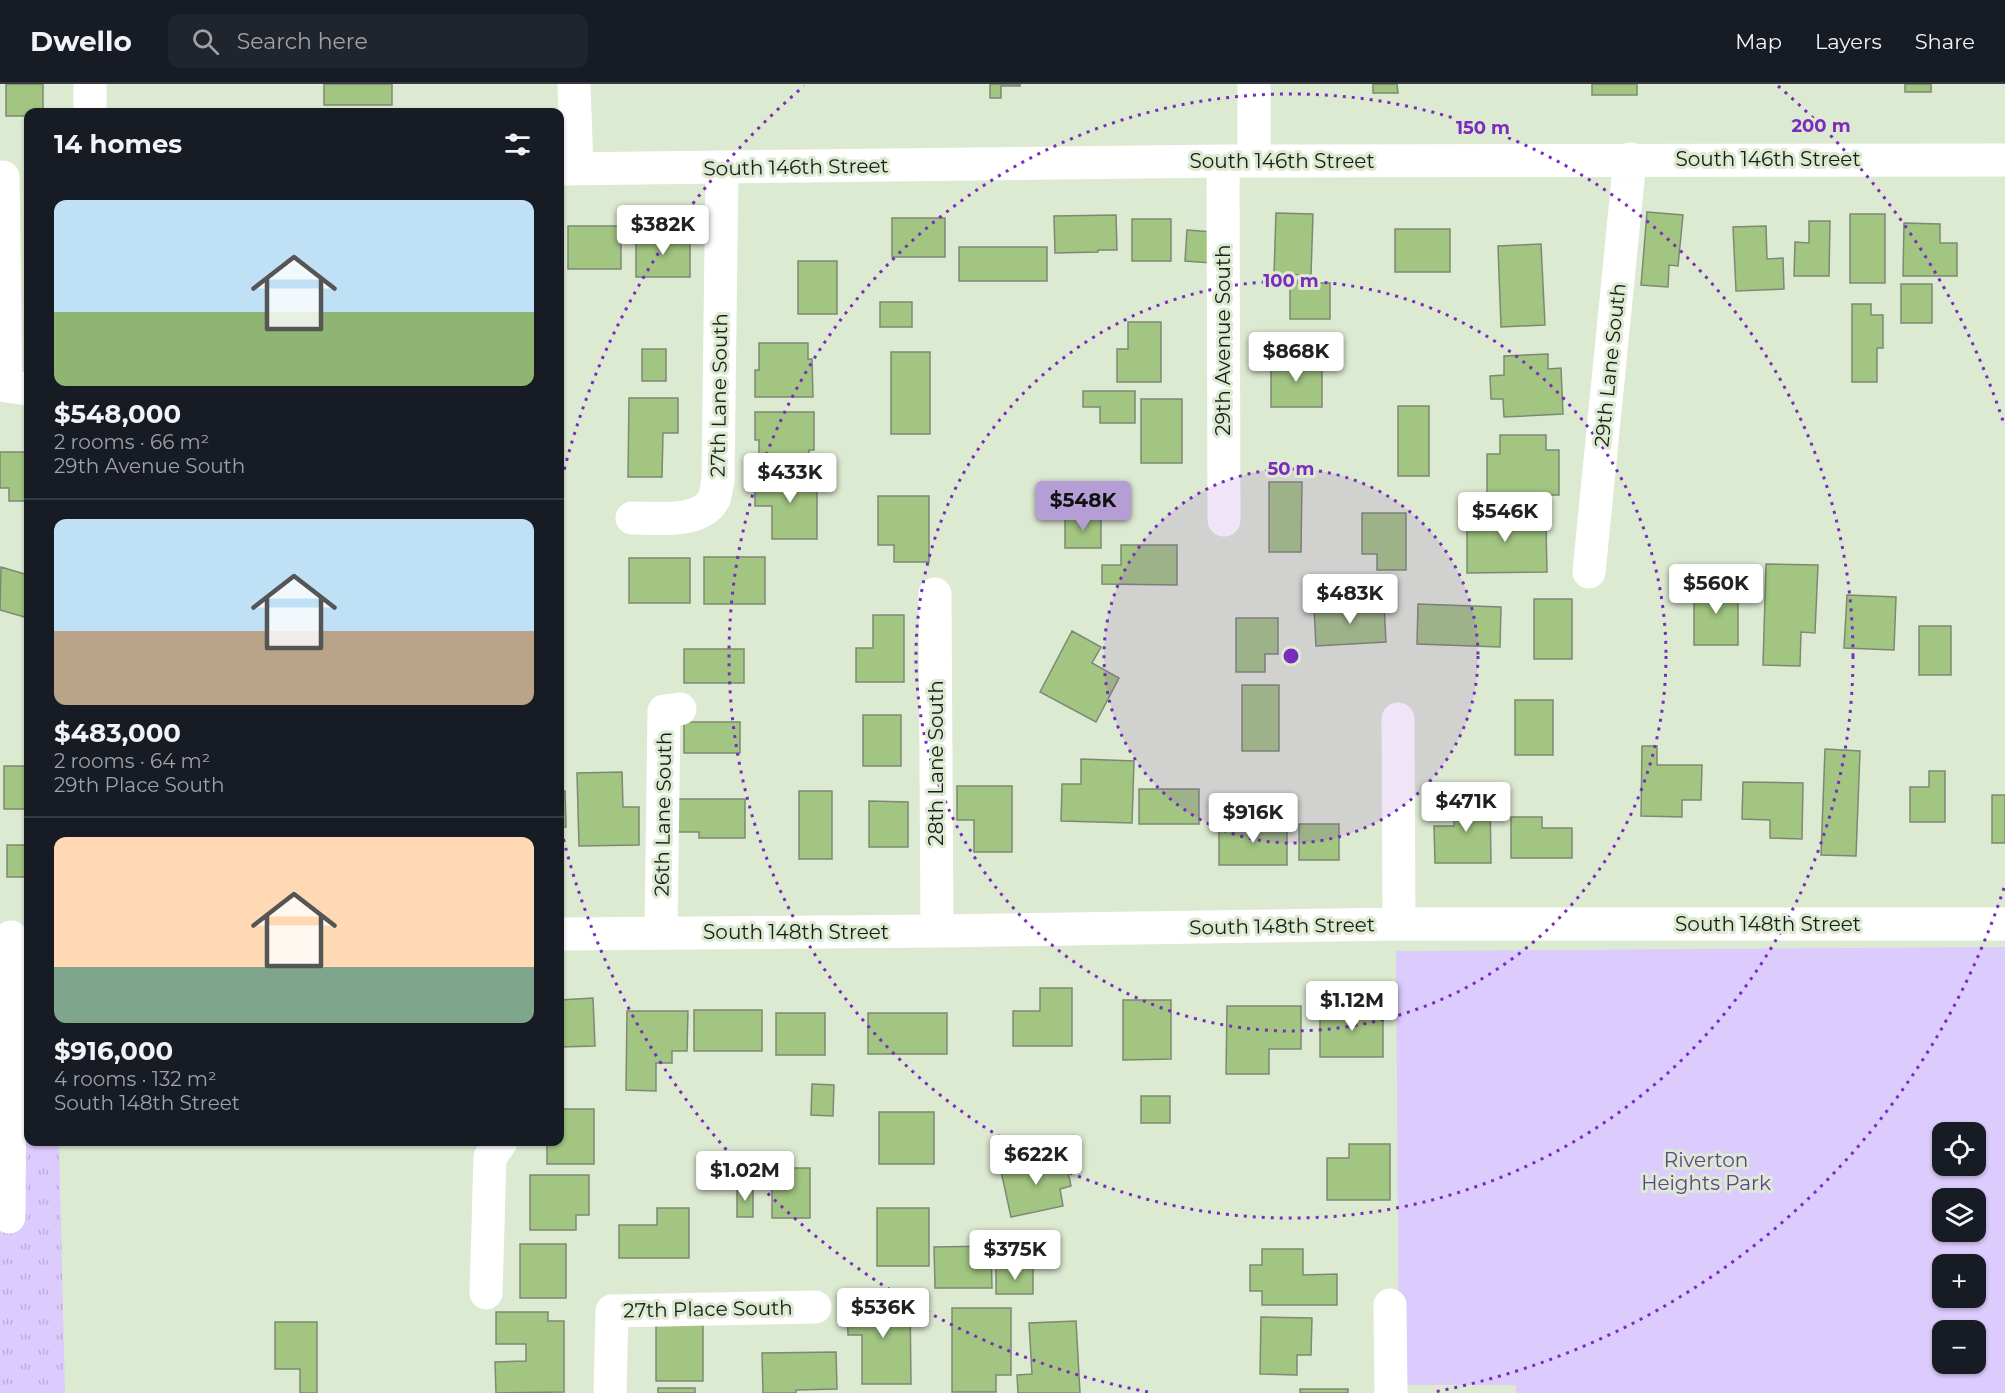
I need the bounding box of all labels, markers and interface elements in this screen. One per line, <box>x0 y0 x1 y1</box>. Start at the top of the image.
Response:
search box <box>168 14 588 68</box>
text: Dwello <box>30 24 132 58</box>
icon: search <box>189 25 222 58</box>
text: Search here <box>237 28 368 55</box>
text: Map <box>1735 29 1782 54</box>
text: Layers <box>1815 29 1882 54</box>
text: Share <box>1915 29 1975 54</box>
text: 200 m <box>1791 115 1851 137</box>
text: 150 m <box>1456 117 1510 139</box>
text: 14 homes <box>54 128 182 160</box>
icon: filters <box>501 128 534 161</box>
street label: South 146th Street <box>1675 147 1861 171</box>
street label: South 146th Street <box>1189 149 1375 173</box>
street label: South 146th Street <box>703 153 889 181</box>
pin: $382K <box>621 205 705 256</box>
text: $382K <box>631 212 695 236</box>
icon: home <box>240 239 348 347</box>
street label: 29th Avenue South <box>1211 244 1235 436</box>
text: 100 m <box>1263 270 1319 292</box>
street label: 29th Lane South <box>1589 282 1631 448</box>
street label: 27th Lane South <box>706 313 732 477</box>
pin: $868K <box>1254 332 1338 383</box>
text: $868K <box>1263 339 1329 363</box>
text: $548,000 <box>54 398 181 430</box>
text: 2 rooms · 66 m² <box>54 430 209 454</box>
pin: $433K <box>748 453 832 504</box>
text: 29th Avenue South <box>54 454 245 478</box>
text: 50 m <box>1268 458 1314 480</box>
text: $433K <box>758 460 823 484</box>
pin: $548K <box>1041 481 1125 532</box>
text: $548K <box>1050 488 1116 512</box>
pin: $546K <box>1463 492 1547 543</box>
text: $546K <box>1472 499 1538 523</box>
icon: home <box>240 558 348 666</box>
pin: $560K <box>1674 564 1758 615</box>
text: $560K <box>1683 571 1749 595</box>
pin: $483K <box>1308 574 1392 625</box>
text: $483K <box>1317 581 1383 605</box>
centre of rings <box>1281 646 1301 666</box>
street label: 28th Lane South <box>924 680 948 846</box>
text: $483,000 <box>54 717 181 749</box>
street label: 26th Lane South <box>650 731 676 897</box>
text: 2 rooms · 64 m² <box>54 749 210 773</box>
text: 29th Place South <box>54 773 224 797</box>
pin: $471K <box>1424 782 1508 833</box>
text: $471K <box>1435 789 1497 813</box>
pin: $916K <box>1211 793 1295 844</box>
text: $916K <box>1223 800 1283 824</box>
icon: home <box>240 876 348 984</box>
street label: South 148th Street <box>1189 912 1375 940</box>
street label: South 148th Street <box>1675 912 1861 936</box>
street label: South 148th Street <box>703 920 889 944</box>
pin: $1.12M <box>1303 981 1401 1032</box>
text: $1.12M <box>1320 988 1384 1012</box>
text: $916,000 <box>54 1035 173 1067</box>
text: 4 rooms · 132 m² <box>54 1067 217 1091</box>
text: South 148th Street <box>54 1091 240 1115</box>
map controls <box>1932 1122 1986 1374</box>
button: locate <box>1932 1122 1986 1176</box>
pin: $622K <box>994 1135 1078 1186</box>
text: $622K <box>1004 1142 1068 1166</box>
park label: Riverton Heights Park <box>1641 1148 1771 1195</box>
pin: $1.02M <box>696 1151 794 1202</box>
text: $1.02M <box>710 1158 780 1182</box>
button: layers <box>1932 1188 1986 1242</box>
pin: $375K <box>973 1230 1057 1281</box>
text: $375K <box>983 1237 1047 1261</box>
button: + <box>1932 1254 1986 1308</box>
pin: $536K <box>841 1288 925 1339</box>
text: $536K <box>851 1295 915 1319</box>
street label: 27th Place South <box>623 1296 793 1322</box>
button: − <box>1932 1320 1986 1374</box>

